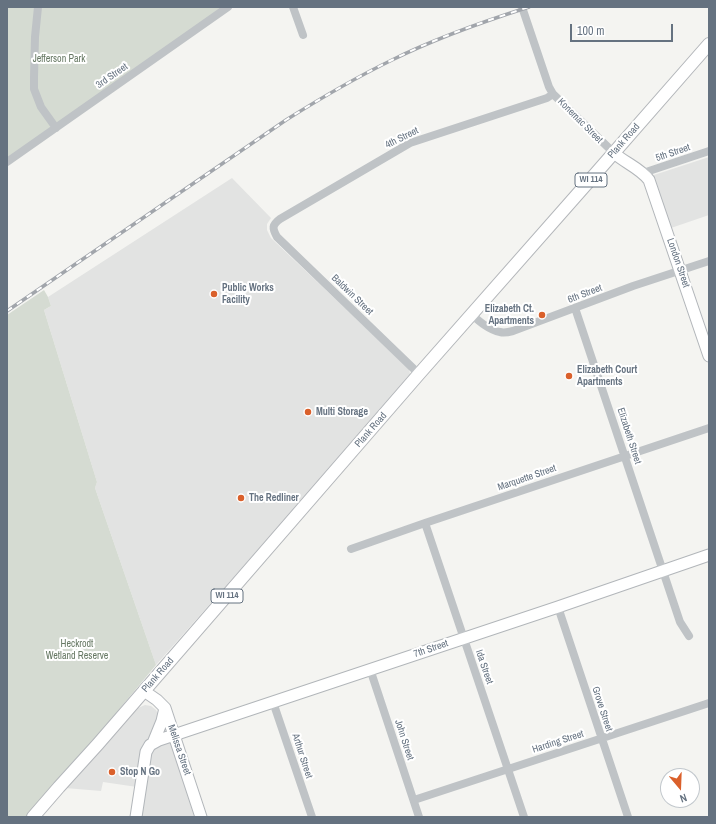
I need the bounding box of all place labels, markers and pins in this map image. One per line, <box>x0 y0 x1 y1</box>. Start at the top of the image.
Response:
place label: Public Works Facility <box>222 282 274 306</box>
marker: Public Works Facility <box>209 289 219 299</box>
place label: Elizabeth Ct. Apartments <box>485 303 534 326</box>
marker: Elizabeth Ct. Apartments <box>537 310 547 320</box>
place label: Elizabeth Court Apartments <box>577 364 637 388</box>
marker: Elizabeth Court Apartments <box>564 371 574 381</box>
place label: Multi Storage <box>316 406 368 418</box>
marker: Multi Storage <box>303 407 313 417</box>
place label: The Redliner <box>249 492 299 504</box>
marker: The Redliner <box>236 493 246 503</box>
place label: Stop N Go <box>120 766 160 778</box>
marker: Stop N Go <box>107 767 117 777</box>

